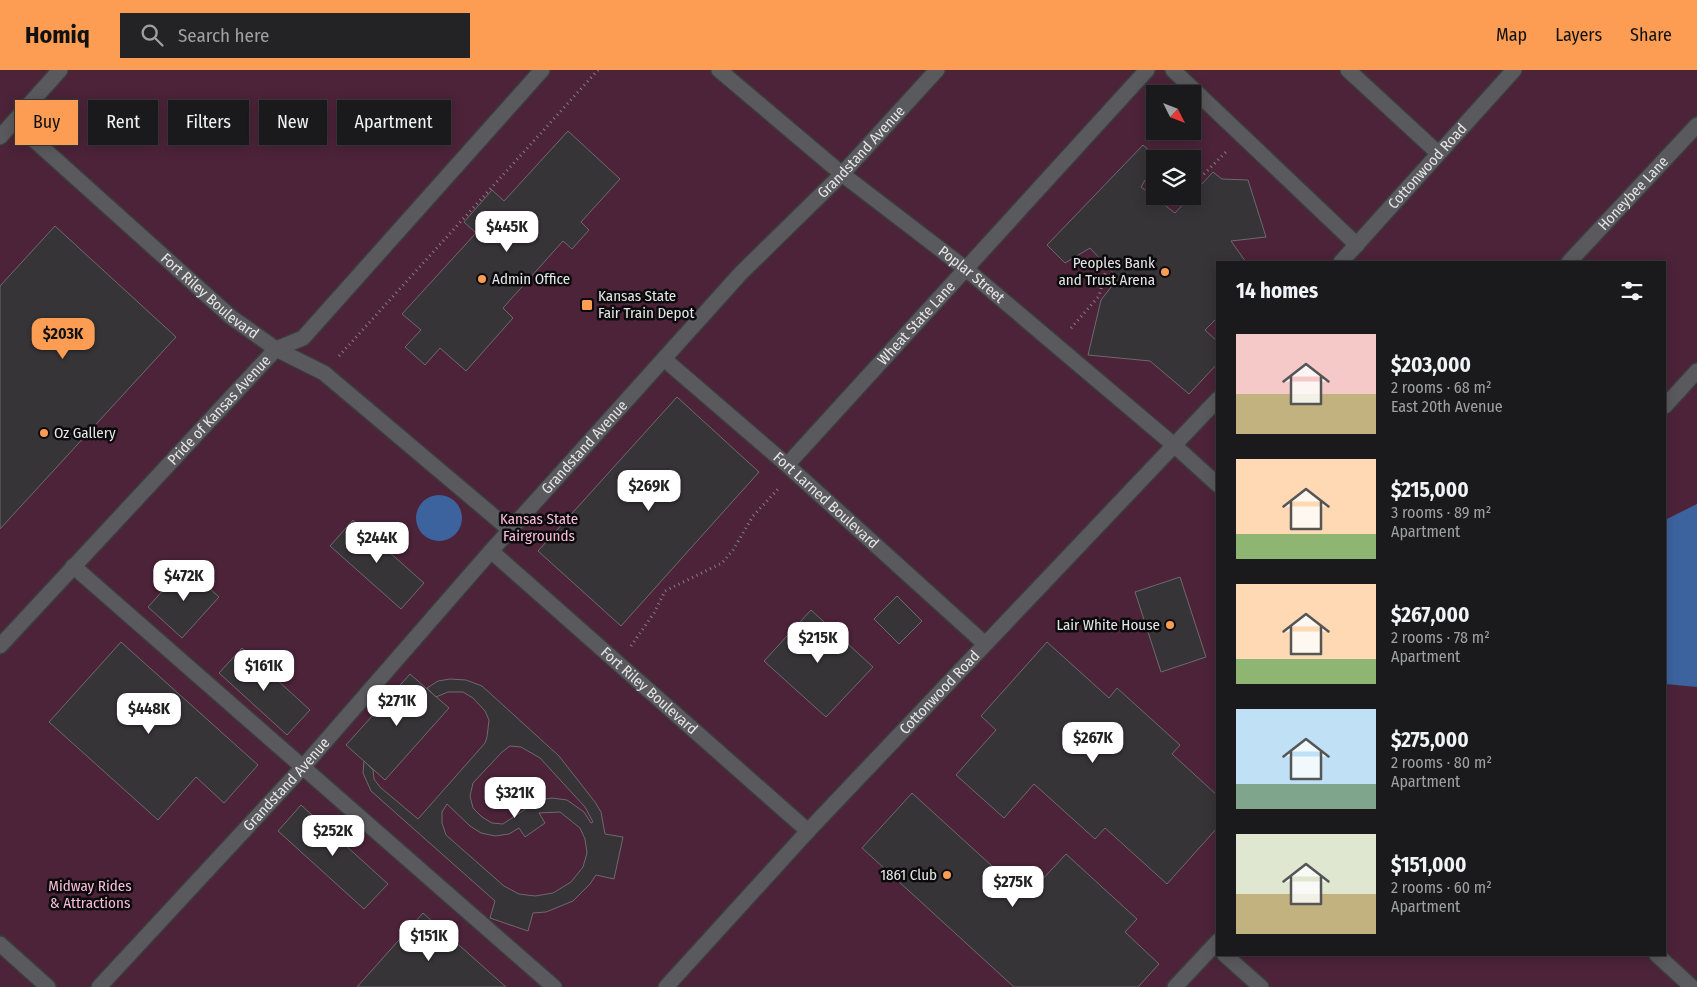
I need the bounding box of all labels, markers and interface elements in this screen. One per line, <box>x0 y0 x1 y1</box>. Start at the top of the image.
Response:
search box <box>120 13 470 58</box>
text: Homiq <box>25 21 90 49</box>
icon: search <box>138 21 166 49</box>
text: Search here <box>178 24 269 47</box>
text: Map <box>1496 24 1527 46</box>
text: Layers <box>1555 24 1602 46</box>
text: Share <box>1630 24 1672 46</box>
north arrow <box>1146 85 1201 140</box>
map controls <box>1146 85 1201 205</box>
chip: Buy <box>15 100 78 145</box>
chip: Rent <box>88 100 158 145</box>
chip: Filters <box>168 100 249 145</box>
chip: New <box>259 100 327 145</box>
chip: Apartment <box>337 100 451 145</box>
street label: Grandstand Avenue <box>814 102 909 202</box>
street label: Cottonwood Road <box>1384 120 1470 213</box>
button: layers <box>1146 150 1201 205</box>
street label: Honeybee Lane <box>1594 153 1672 234</box>
pin: $445K <box>472 210 542 253</box>
text: $445K <box>486 217 528 236</box>
street label: Poplar Street <box>935 242 1008 307</box>
street label: Fort Riley Boulevard <box>157 249 262 343</box>
place label: Peoples Bank and Trust Arena <box>1058 254 1155 289</box>
marker: Peoples Bank and Trust Arena <box>1159 266 1171 278</box>
place label: Admin Office <box>492 270 570 288</box>
marker: Admin Office <box>476 273 488 285</box>
icon: filters <box>1618 277 1646 305</box>
street label: Wheat State Lane <box>874 278 959 369</box>
text: 14 homes <box>1236 278 1318 304</box>
place label: Kansas State Fair Train Depot <box>598 287 694 322</box>
marker: Kansas State Fair Train Depot <box>580 298 594 312</box>
pin: $203K <box>28 318 98 360</box>
text: $203K <box>43 324 83 343</box>
street label: Pride of Kansas Avenue <box>164 352 275 469</box>
text: $203,000 <box>1391 352 1471 378</box>
icon: home <box>1276 354 1336 414</box>
text: 2 rooms · 68 m² <box>1391 378 1492 397</box>
street label: Grandstand Avenue <box>538 397 631 498</box>
text: East 20th Avenue <box>1391 397 1503 416</box>
place label: Oz Gallery <box>54 424 116 442</box>
marker: Oz Gallery <box>38 427 50 439</box>
street label: Fort Larned Boulevard <box>770 448 882 552</box>
pin: $269K <box>614 470 684 512</box>
text: $269K <box>629 476 669 495</box>
text: $215,000 <box>1391 477 1469 503</box>
icon: home <box>1276 479 1336 539</box>
text: 3 rooms · 89 m² <box>1391 503 1491 522</box>
park label: Kansas State Fairgrounds <box>500 510 578 545</box>
pin: $244K <box>342 522 412 564</box>
text: Apartment <box>1391 522 1460 541</box>
text: $244K <box>357 528 397 547</box>
pin: $472K <box>149 560 219 602</box>
text: $472K <box>164 566 204 585</box>
text: $267,000 <box>1391 602 1469 628</box>
icon: home <box>1276 604 1336 664</box>
place label: Lair White House <box>1056 616 1160 634</box>
marker: Lair White House <box>1164 619 1176 631</box>
pin: $215K <box>783 622 853 664</box>
text: $215K <box>799 628 837 647</box>
text: 2 rooms · 78 m² <box>1391 628 1490 647</box>
street label: Fort Riley Boulevard <box>597 643 701 738</box>
street label: Cottonwood Road <box>895 647 984 738</box>
text: Apartment <box>1391 647 1460 666</box>
pin: $161K <box>229 650 299 692</box>
text: $161K <box>245 656 283 675</box>
pin: $271K <box>362 684 432 727</box>
text: $271K <box>378 691 416 710</box>
pin: $448K <box>114 692 184 735</box>
text: $448K <box>128 699 170 718</box>
pin: $267K <box>1058 722 1128 764</box>
text: $275,000 <box>1391 727 1469 753</box>
text: $267K <box>1073 728 1113 747</box>
icon: home <box>1276 729 1336 789</box>
street label: Grandstand Avenue <box>239 734 333 835</box>
text: 2 rooms · 80 m² <box>1391 753 1492 772</box>
text: Apartment <box>1391 772 1460 791</box>
pin: $321K <box>480 776 550 819</box>
text: $321K <box>496 783 534 802</box>
pin: $252K <box>298 814 368 857</box>
text: $252K <box>313 821 353 840</box>
text: $151,000 <box>1391 852 1467 878</box>
icon: home <box>1276 854 1336 914</box>
place label: 1861 Club <box>880 866 937 884</box>
pin: $275K <box>978 866 1048 908</box>
marker: 1861 Club <box>941 869 953 881</box>
text: $275K <box>994 872 1032 891</box>
park label: Midway Rides & Attractions <box>48 877 132 912</box>
text: 2 rooms · 60 m² <box>1391 878 1492 897</box>
text: Apartment <box>1391 897 1460 916</box>
pin: $151K <box>394 920 464 962</box>
text: $151K <box>410 926 448 945</box>

